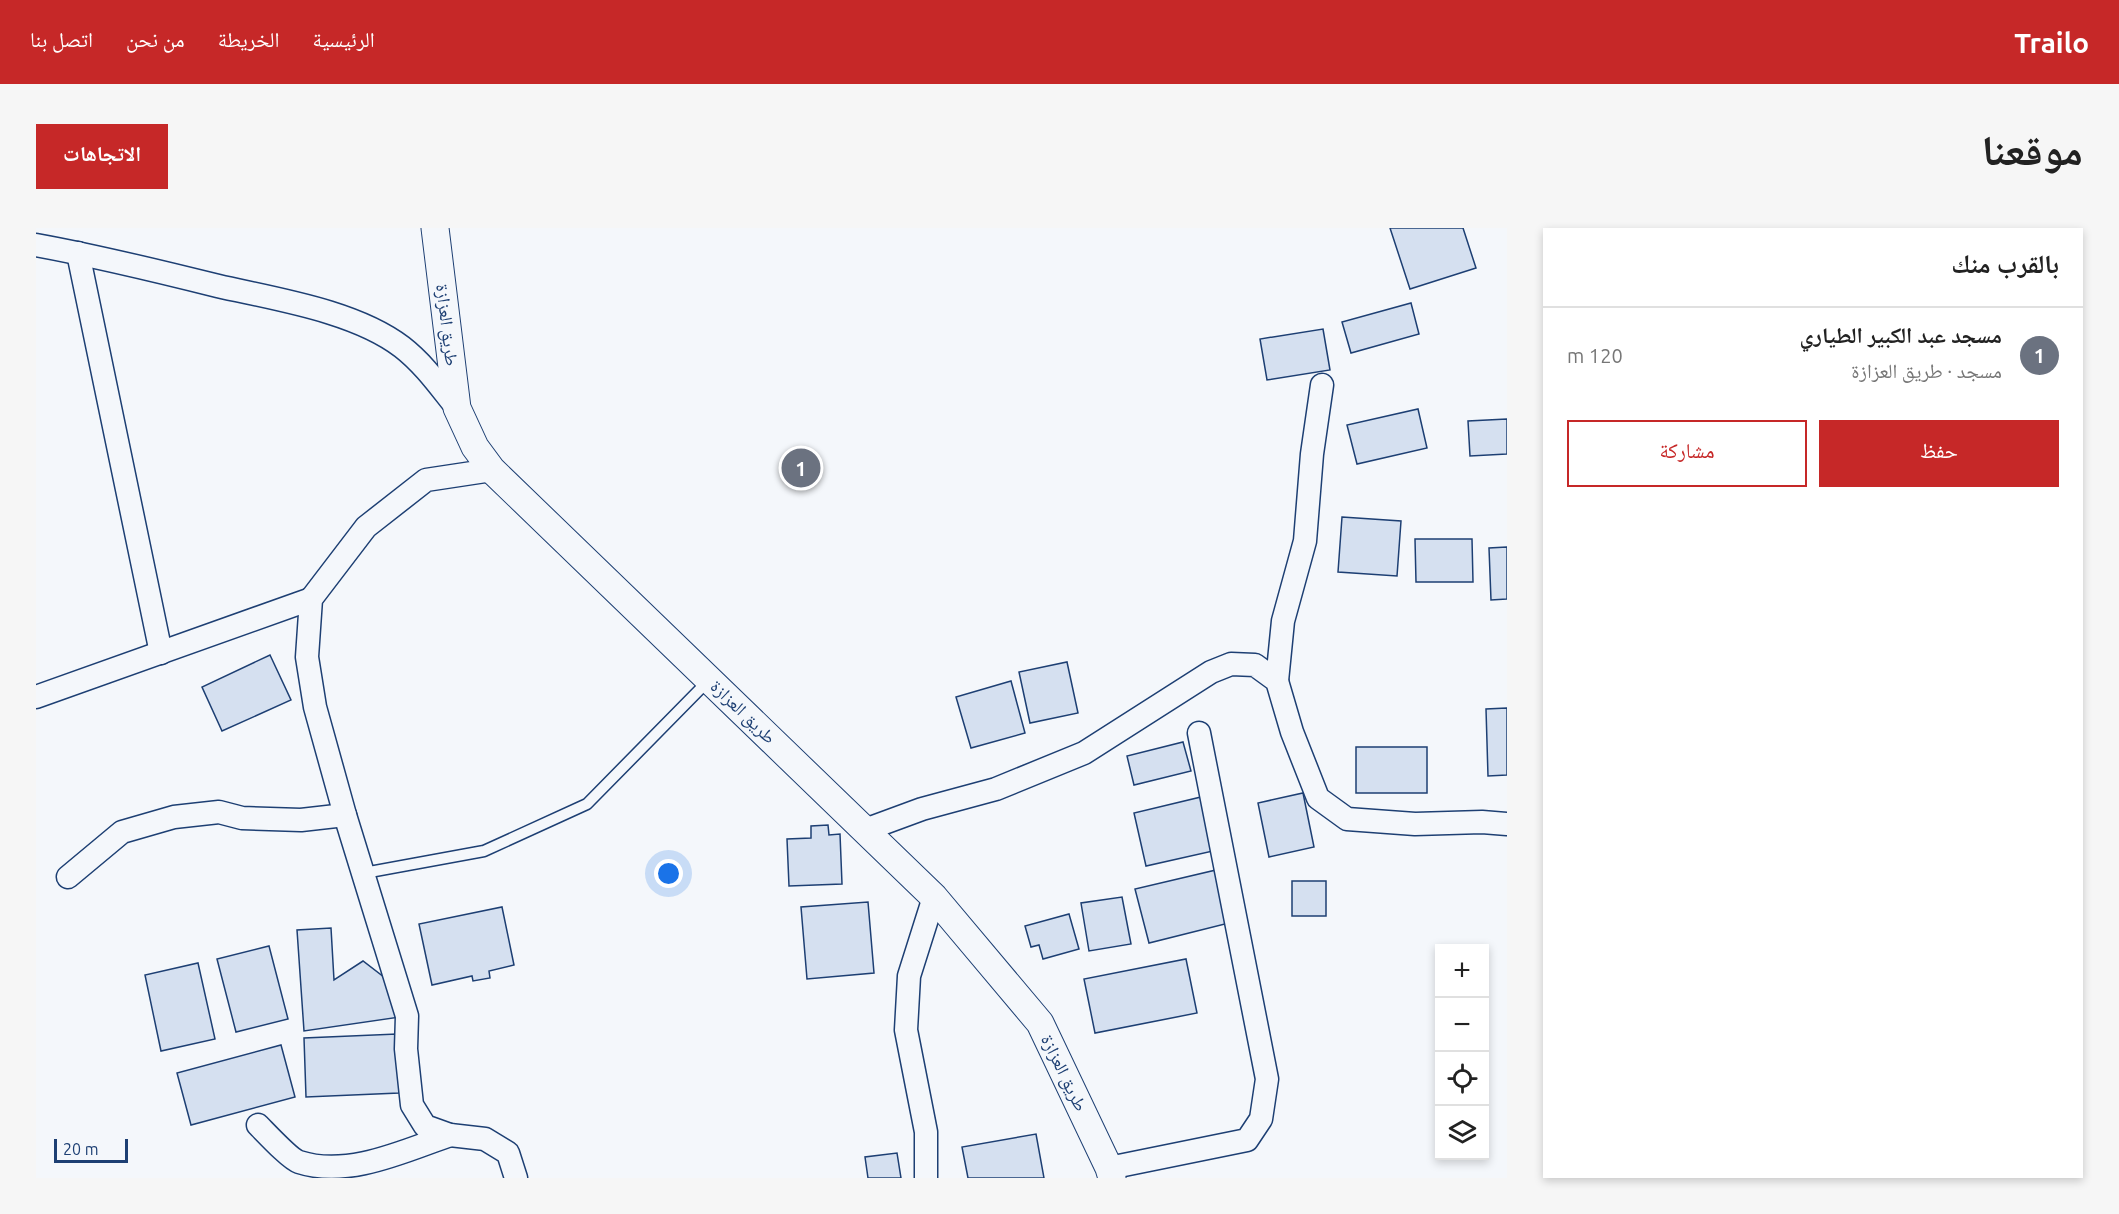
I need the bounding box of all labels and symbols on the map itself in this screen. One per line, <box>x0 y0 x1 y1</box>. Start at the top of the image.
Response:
street label: طريق العزازة <box>431 283 463 367</box>
pin: 1 <box>782 446 820 490</box>
street label: طريق العزازة <box>706 675 780 749</box>
your location <box>654 859 683 888</box>
street label: طريق العزازة <box>1036 1031 1092 1115</box>
scale bar <box>54 1136 128 1164</box>

